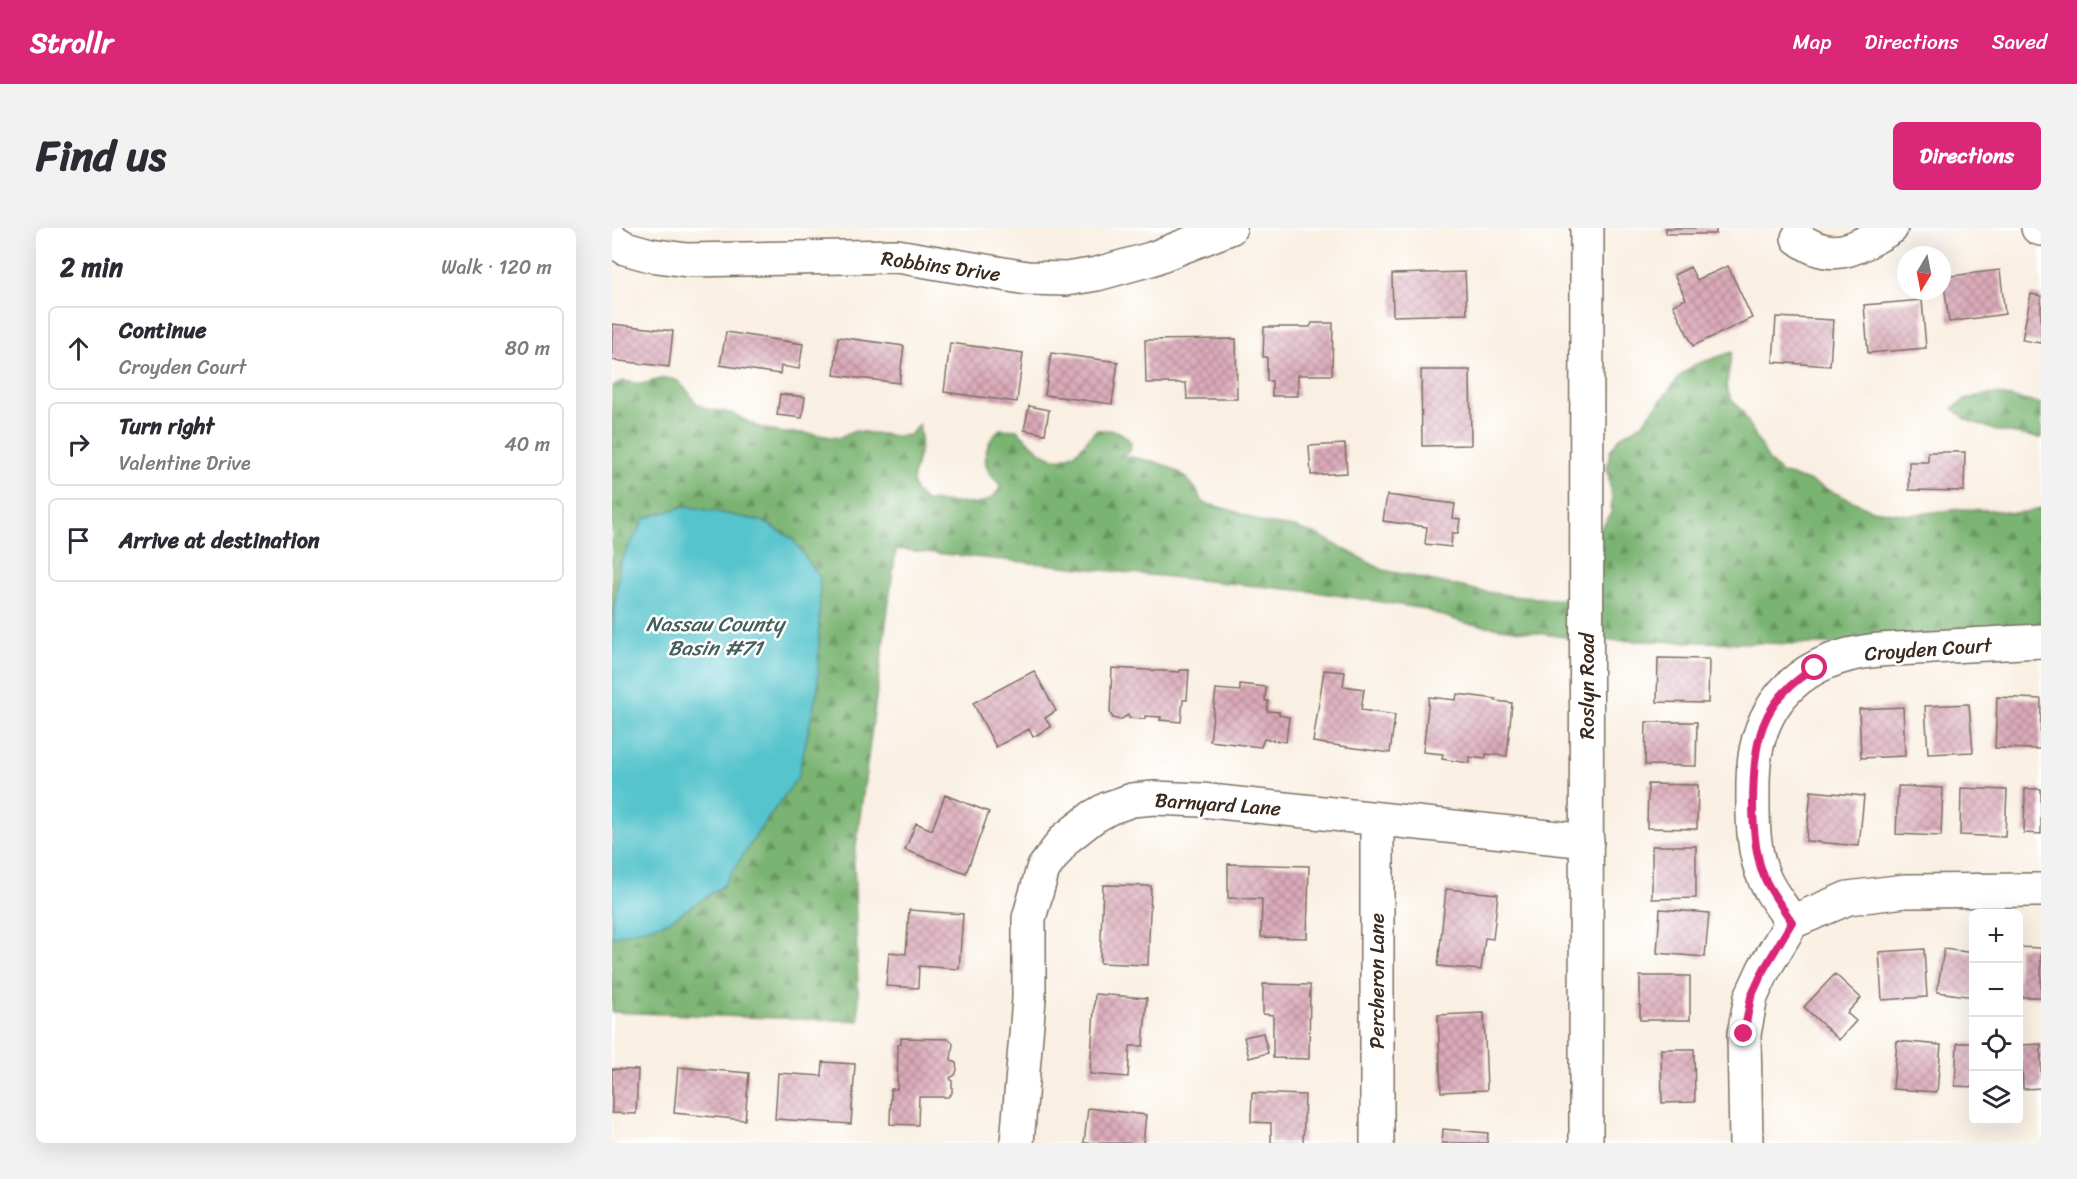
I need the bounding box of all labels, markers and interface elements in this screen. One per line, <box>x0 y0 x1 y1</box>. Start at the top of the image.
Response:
text: Strollr <box>30 18 113 67</box>
text: Map <box>1793 23 1831 61</box>
text: Directions <box>1864 23 1959 61</box>
text: Saved <box>1992 23 2047 61</box>
text: Find us <box>36 119 166 193</box>
button: Directions <box>1893 122 2041 190</box>
street label: Robbins Drive <box>879 241 1003 292</box>
text: 2 min <box>60 244 123 290</box>
north arrow <box>1897 246 1951 300</box>
text: Walk · 120 m <box>441 250 552 285</box>
text: Continue <box>119 311 207 350</box>
text: 80 m <box>505 331 550 366</box>
icon: ahead <box>62 332 95 365</box>
text: Croyden Court <box>119 350 246 385</box>
text: Turn right <box>119 407 214 446</box>
text: 40 m <box>504 427 550 462</box>
icon: right <box>62 428 95 461</box>
text: Valentine Drive <box>119 446 251 481</box>
text: Arrive at destination <box>119 521 320 560</box>
icon: arrive <box>62 524 95 557</box>
water label: Nassau County Basin #71 <box>646 605 787 667</box>
street label: Croyden Court <box>1863 628 1994 671</box>
street label: Roslyn Road <box>1570 631 1605 739</box>
route start <box>1801 654 1827 680</box>
street label: Barnyard Lane <box>1154 783 1282 826</box>
map controls <box>1969 909 2023 1125</box>
button: + <box>1969 909 2023 963</box>
street label: Percheron Lane <box>1360 913 1395 1049</box>
button: − <box>1969 963 2023 1017</box>
button: locate <box>1969 1017 2023 1071</box>
route end <box>1730 1020 1756 1046</box>
button: layers <box>1969 1071 2023 1125</box>

